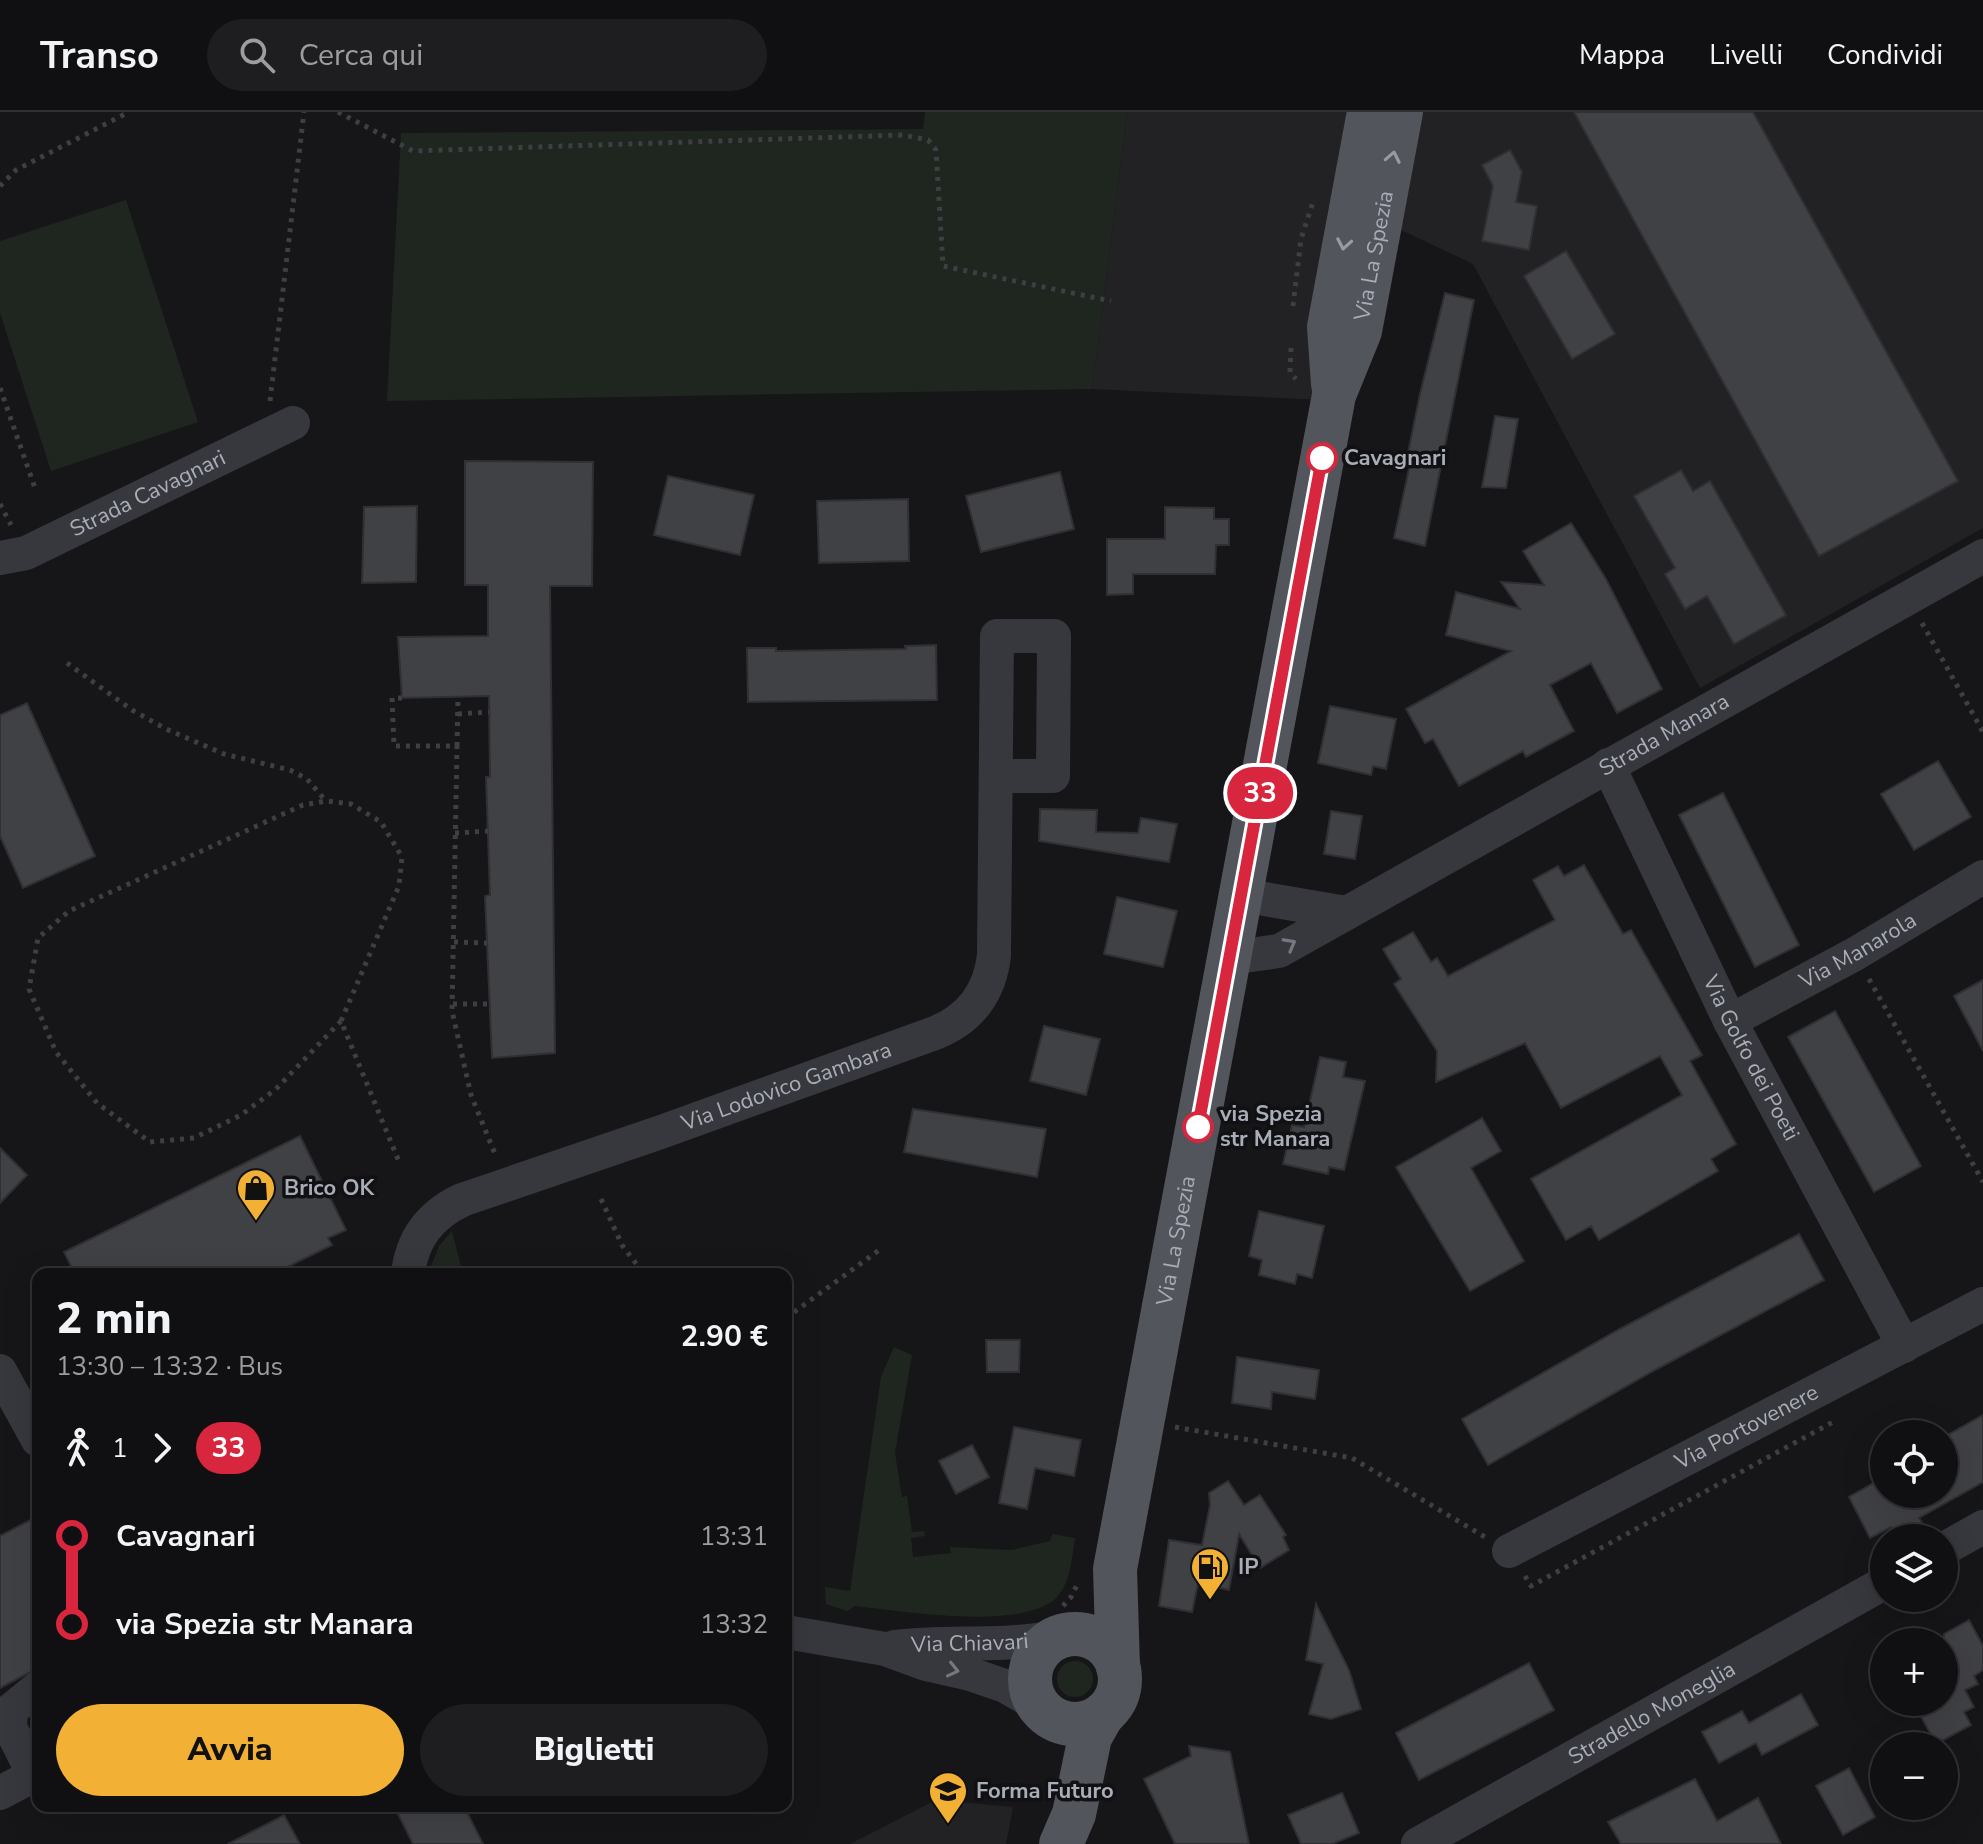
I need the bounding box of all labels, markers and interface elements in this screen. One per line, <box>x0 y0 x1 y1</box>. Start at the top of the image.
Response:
search box <box>207 19 767 91</box>
text: Transo <box>40 30 159 81</box>
icon: search <box>235 33 279 77</box>
text: Cerca qui <box>299 35 423 76</box>
text: Mappa <box>1579 36 1665 74</box>
text: Livelli <box>1709 36 1783 74</box>
text: Condividi <box>1827 36 1943 74</box>
one-way arrow <box>1383 150 1400 163</box>
street label: Via La Spezia <box>1347 188 1401 324</box>
one-way arrow <box>1337 237 1354 250</box>
street label: Strada Cavagnari <box>65 443 231 544</box>
marker: Cavagnari <box>1307 443 1337 473</box>
place label: Cavagnari <box>1344 443 1446 473</box>
street label: Strada Manara <box>1594 686 1735 783</box>
line badge: 33 <box>1224 767 1296 819</box>
text: 33 <box>1243 774 1277 812</box>
street label: Via Manarola <box>1793 905 1922 997</box>
one-way arrow <box>1282 939 1297 954</box>
street label: Via Golfo dei Poeti <box>1695 970 1806 1146</box>
street label: Via Lodovico Gambara <box>676 1035 896 1139</box>
place label: via Spezia str Manara <box>1219 1099 1330 1154</box>
marker: via Spezia str Manara <box>1183 1112 1213 1142</box>
shop icon: Brico OK <box>235 1167 277 1222</box>
place label: Brico OK <box>284 1173 375 1203</box>
street label: Via La Spezia <box>1149 1173 1203 1309</box>
text: 2 min <box>56 1289 172 1349</box>
text: 2.90 € <box>680 1316 768 1357</box>
text: 13:30 – 13:32 · Bus <box>56 1349 283 1384</box>
street label: Via Portovenere <box>1669 1377 1824 1477</box>
map controls <box>1870 1420 1958 1820</box>
button: locate <box>1870 1420 1958 1508</box>
icon: walk <box>56 1426 100 1470</box>
icon: forward <box>140 1426 184 1470</box>
text: 33 <box>212 1429 245 1467</box>
text: 1 <box>112 1431 128 1466</box>
text: Cavagnari <box>116 1516 256 1557</box>
text: 13:31 <box>700 1519 768 1554</box>
button: layers <box>1870 1524 1958 1612</box>
fuel station icon: IP <box>1189 1546 1231 1601</box>
place label: IP <box>1238 1552 1259 1582</box>
text: via Spezia str Manara <box>116 1604 414 1645</box>
text: 13:32 <box>700 1607 768 1642</box>
street label: Via Chiavari <box>909 1626 1030 1660</box>
button: + <box>1870 1628 1958 1716</box>
street label: Stradello Moneglia <box>1563 1654 1741 1772</box>
one-way arrow <box>946 1661 959 1678</box>
button: Avvia <box>56 1704 404 1796</box>
button: Biglietti <box>420 1704 768 1796</box>
button: − <box>1870 1732 1958 1820</box>
school or university icon: Forma Futuro <box>927 1770 969 1825</box>
place label: Forma Futuro <box>976 1776 1114 1806</box>

